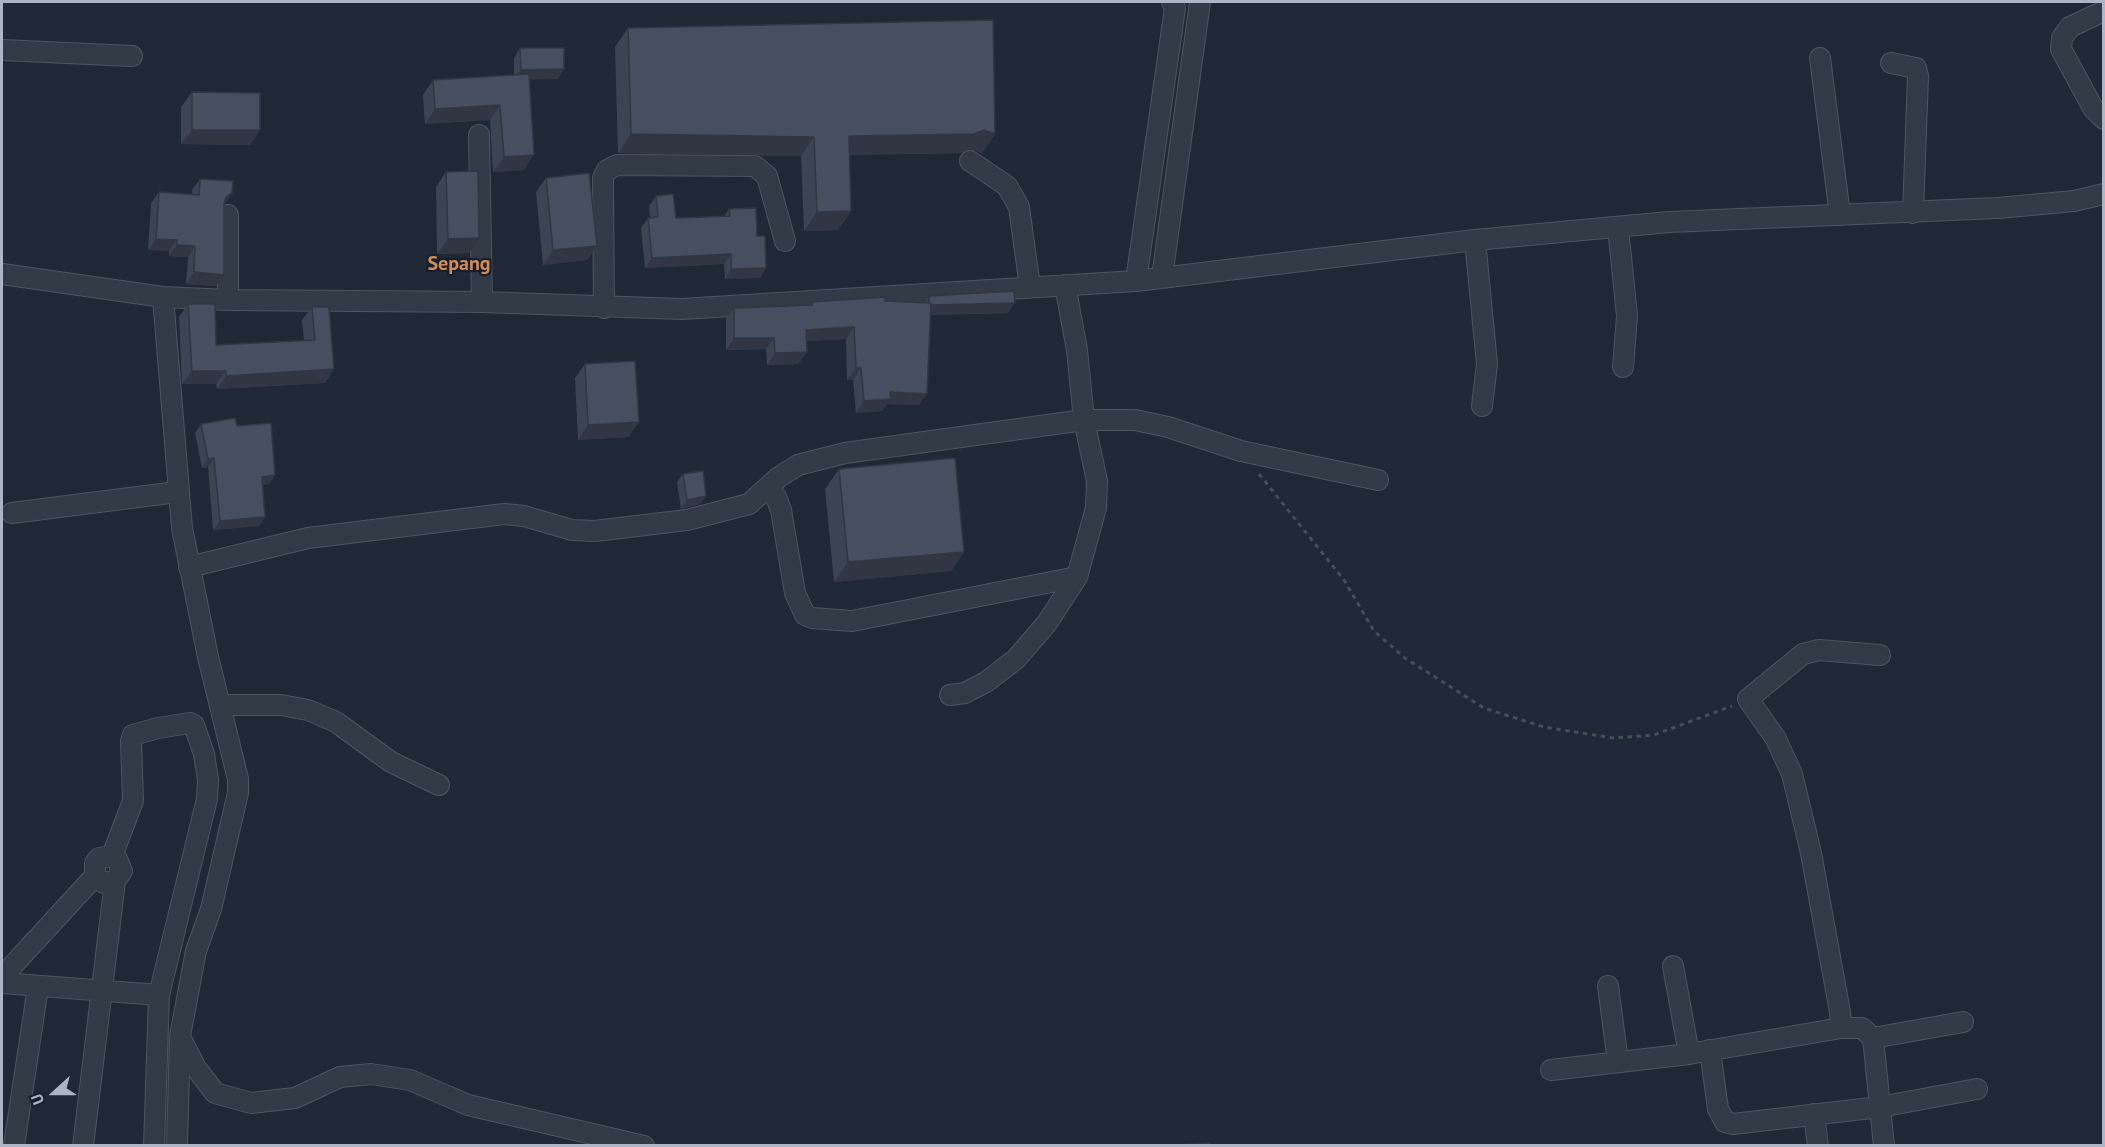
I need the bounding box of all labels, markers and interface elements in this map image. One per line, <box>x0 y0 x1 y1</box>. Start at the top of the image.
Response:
district label: Sepang <box>427 252 491 276</box>
north arrow <box>24 1063 84 1123</box>
text: U <box>26 1091 48 1108</box>

